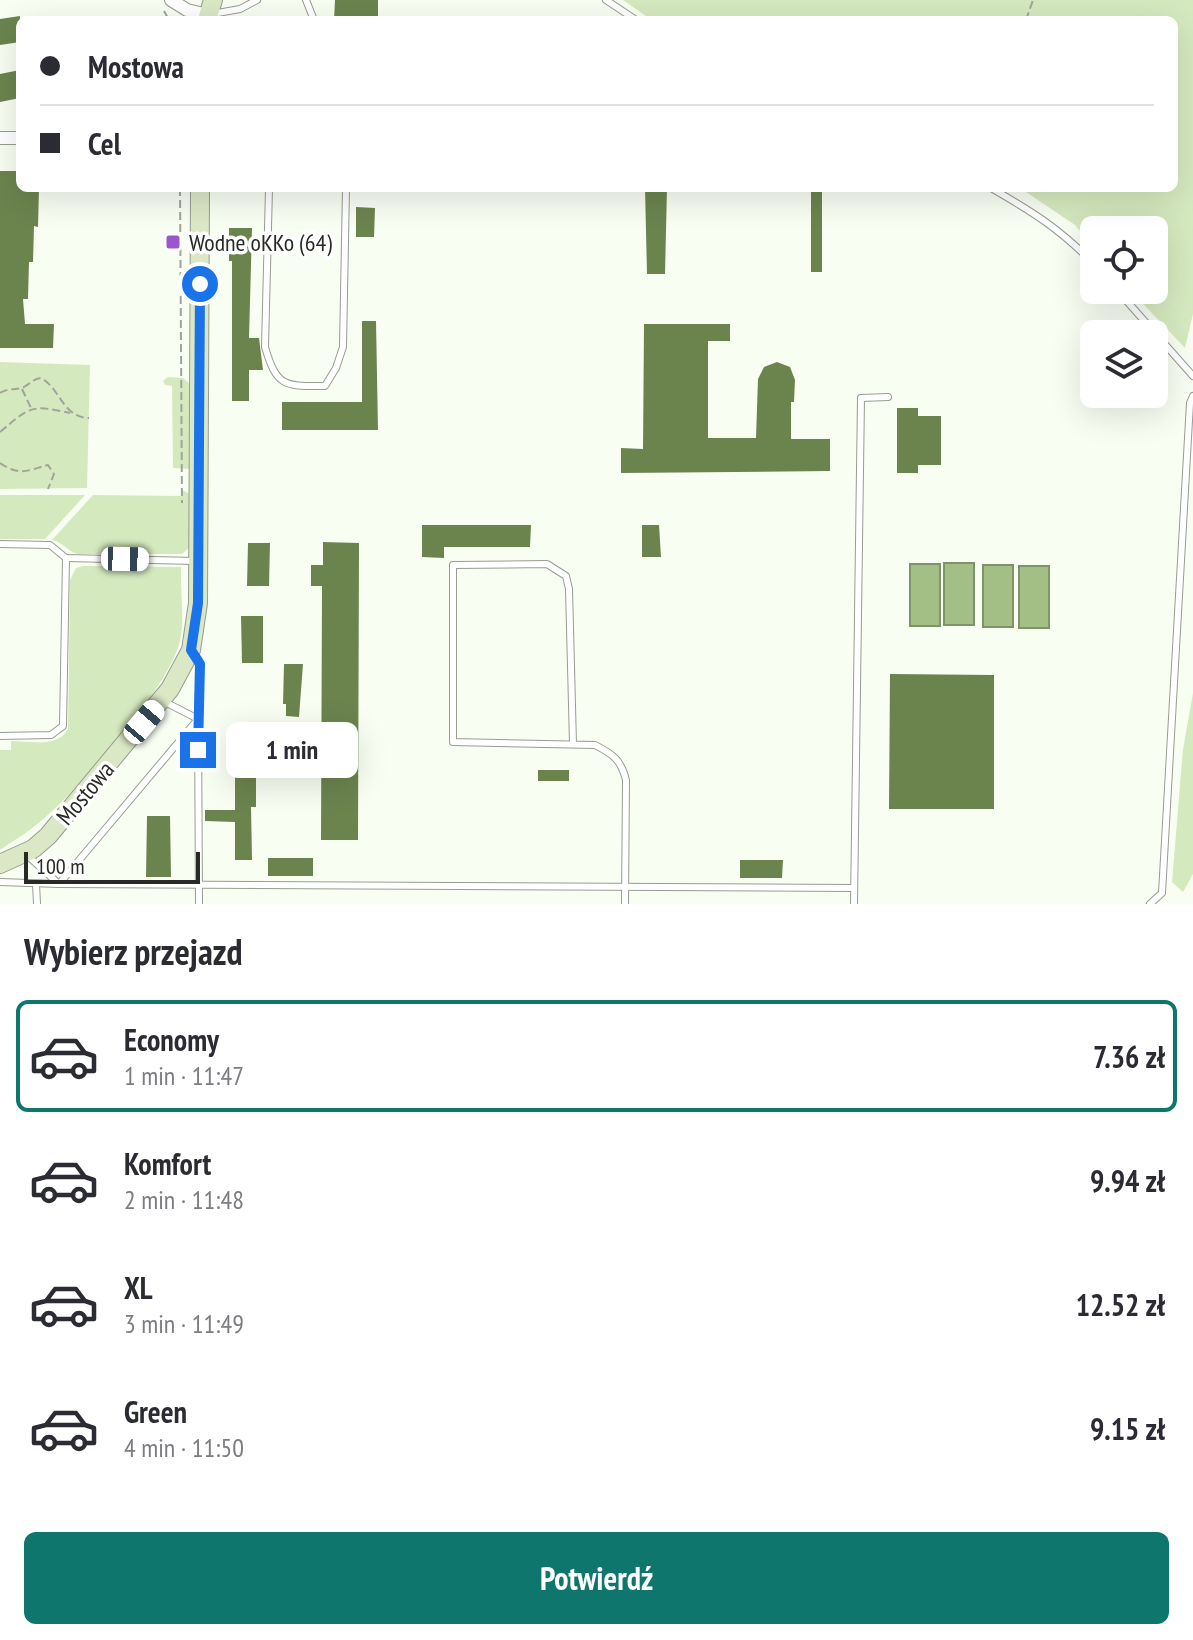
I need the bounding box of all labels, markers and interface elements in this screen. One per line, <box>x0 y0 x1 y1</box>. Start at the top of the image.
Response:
text: Mostowa <box>88 47 184 86</box>
text: Cel <box>88 124 121 163</box>
map controls <box>1080 216 1168 408</box>
button: locate <box>1080 216 1168 304</box>
place label: Wodne oKKo (64) <box>189 227 332 258</box>
marker: Wodne oKKo (64) <box>164 233 182 251</box>
route start <box>182 266 218 302</box>
button: layers <box>1080 320 1168 408</box>
car <box>101 547 149 571</box>
car <box>119 696 169 748</box>
callout: 1 min <box>226 722 358 778</box>
route end <box>180 732 216 768</box>
text: 1 min <box>266 733 318 766</box>
street label: Mostowa <box>49 755 121 831</box>
scale bar <box>24 848 200 884</box>
text: 100 m <box>36 852 85 880</box>
text: Wybierz przejazd <box>24 928 243 975</box>
icon: car <box>28 1020 100 1092</box>
text: Economy <box>124 1020 219 1059</box>
text: 7.36 zł <box>1093 1037 1165 1076</box>
text: 1 min · 11:47 <box>124 1059 244 1092</box>
icon: car <box>28 1144 100 1216</box>
text: Komfort <box>124 1144 211 1183</box>
text: 9.94 zł <box>1090 1161 1165 1200</box>
text: 2 min · 11:48 <box>124 1183 244 1216</box>
icon: car <box>28 1268 100 1340</box>
text: XL <box>124 1268 153 1307</box>
text: 12.52 zł <box>1076 1285 1165 1324</box>
text: 3 min · 11:49 <box>124 1307 244 1340</box>
icon: car <box>28 1392 100 1464</box>
text: Green <box>124 1392 187 1431</box>
text: 9.15 zł <box>1090 1409 1165 1448</box>
text: 4 min · 11:50 <box>124 1431 244 1464</box>
button: Potwierdź <box>24 1532 1169 1624</box>

